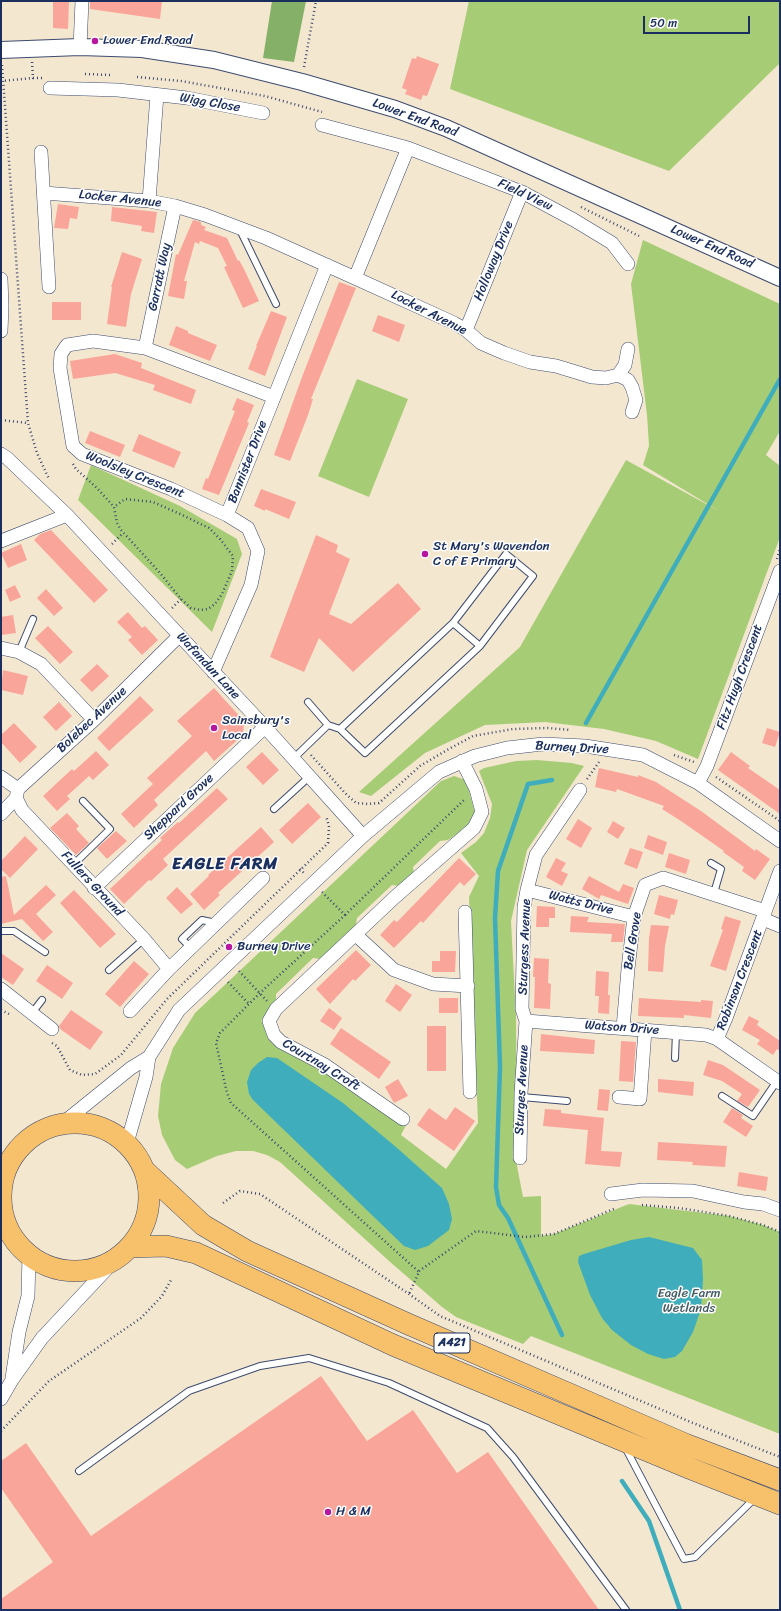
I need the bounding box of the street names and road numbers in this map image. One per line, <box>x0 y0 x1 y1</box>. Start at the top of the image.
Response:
street label: Wigg Close <box>179 90 241 116</box>
street label: Lower End Road <box>370 95 460 141</box>
street label: Field View <box>495 176 555 214</box>
street label: Locker Avenue <box>78 187 162 211</box>
street label: Holloway Drive <box>471 219 517 303</box>
street label: Lower End Road <box>668 222 756 272</box>
street label: Garratt Way <box>145 242 175 312</box>
street label: Locker Avenue <box>389 287 469 339</box>
street label: Bannister Drive <box>225 418 271 506</box>
street label: Woolsley Crescent <box>83 448 187 502</box>
street label: Fitz Hugh Crescent <box>714 622 766 732</box>
street label: Wafandun Lane <box>173 629 243 703</box>
street label: Bolebec Avenue <box>54 684 130 756</box>
street label: Burney Drive <box>535 738 609 758</box>
street label: Sheppard Grove <box>141 771 217 843</box>
street label: Fullers Ground <box>58 848 126 920</box>
street label: Watts Drive <box>547 887 615 919</box>
street label: Sturgess Avenue <box>516 899 534 995</box>
street label: Bell Grove <box>621 911 645 971</box>
street label: Robinson Crescent <box>714 928 766 1032</box>
street label: Watson Drive <box>584 1018 660 1038</box>
street label: Courtnay Croft <box>280 1036 362 1094</box>
street label: Sturges Avenue <box>512 1045 532 1135</box>
road number: A421 <box>434 1333 470 1353</box>

